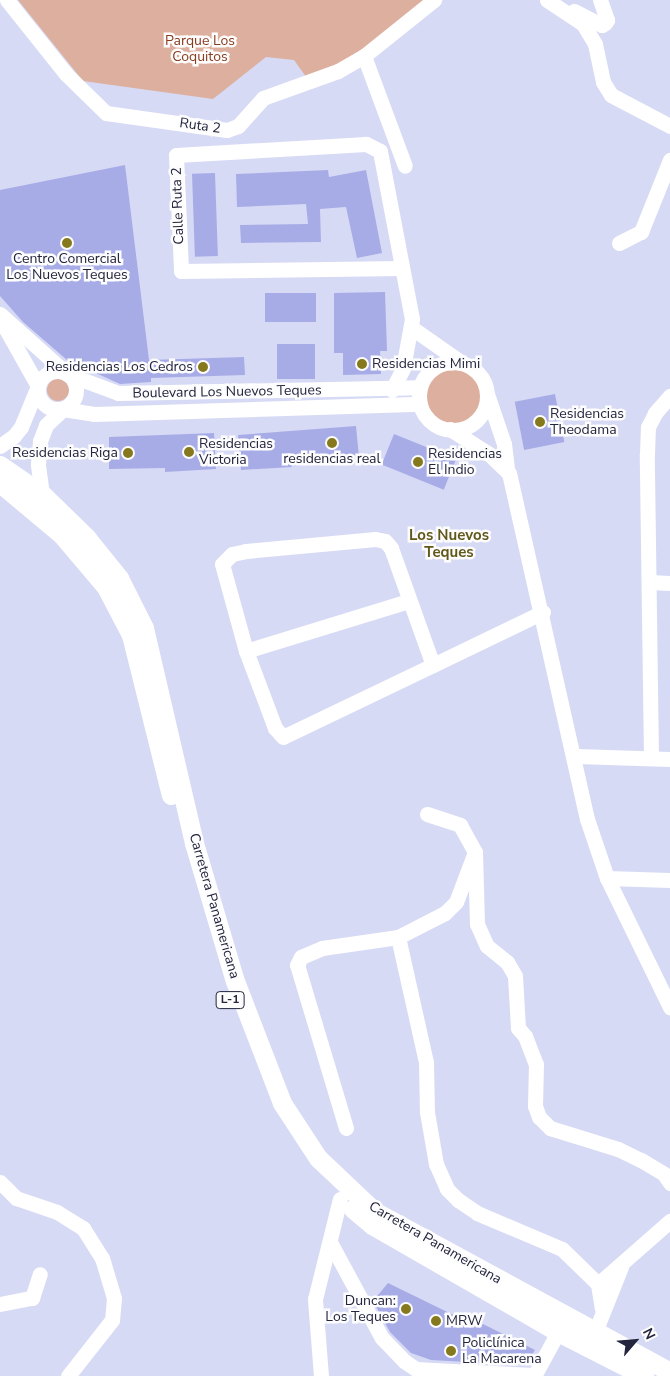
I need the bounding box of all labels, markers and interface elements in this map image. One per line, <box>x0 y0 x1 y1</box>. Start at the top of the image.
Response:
park label: Parque Los Coquitos <box>165 33 235 65</box>
street label: Ruta 2 <box>178 115 222 137</box>
street label: Calle Ruta 2 <box>168 167 188 245</box>
marker: Centro Comercial Los Nuevos Teques <box>61 237 73 249</box>
place label: Centro Comercial Los Nuevos Teques <box>6 251 128 284</box>
place label: Residencias Mimi <box>372 356 480 372</box>
marker: Residencias Mimi <box>356 358 368 370</box>
place label: Residencias Los Cedros <box>46 359 193 375</box>
marker: Residencias Los Cedros <box>197 361 209 373</box>
street label: Boulevard Los Nuevos Teques <box>132 382 322 402</box>
place label: Residencias Theodama <box>550 406 624 438</box>
marker: Residencias Theodama <box>534 416 546 428</box>
place label: Residencias Victoria <box>199 436 273 468</box>
marker: residencias real <box>326 437 338 449</box>
place label: Residencias Riga <box>12 445 118 461</box>
marker: Residencias Victoria <box>183 446 195 458</box>
place label: Residencias El Indio <box>428 446 502 478</box>
marker: Residencias Riga <box>122 447 134 459</box>
place label: residencias real <box>283 451 381 467</box>
marker: Residencias El Indio <box>412 456 424 468</box>
district label: Los Nuevos Teques <box>409 526 489 561</box>
street label: Carretera Panamericana <box>185 831 243 981</box>
road number: L-1 <box>215 990 245 1010</box>
street label: Carretera Panamericana <box>366 1198 504 1288</box>
place label: Duncan: Los Teques <box>325 1293 396 1325</box>
marker: Duncan: Los Teques <box>400 1303 412 1315</box>
place label: MRW <box>446 1313 483 1329</box>
marker: MRW <box>430 1315 442 1327</box>
north arrow <box>610 1316 660 1366</box>
text: N <box>638 1325 660 1343</box>
place label: Policlínica La Macarena <box>462 1335 542 1368</box>
marker: Policlínica La Macarena <box>444 1344 458 1358</box>

